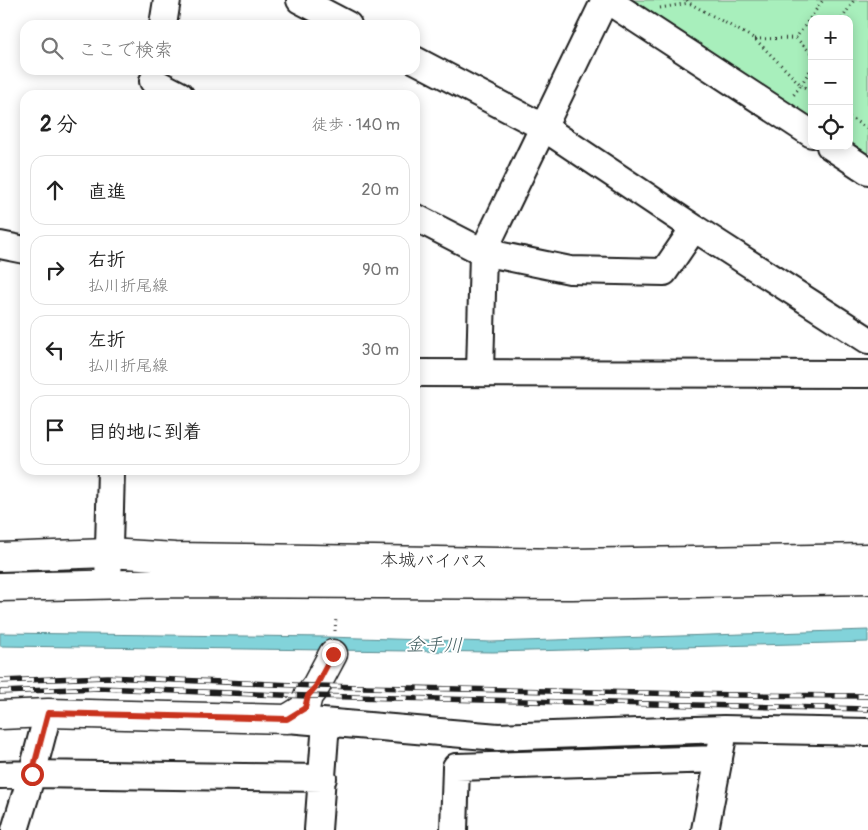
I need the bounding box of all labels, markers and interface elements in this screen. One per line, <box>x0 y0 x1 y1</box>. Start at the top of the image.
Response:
map controls <box>808 15 853 150</box>
button: + <box>808 15 853 60</box>
search box <box>20 20 420 75</box>
icon: search <box>38 34 66 62</box>
text: ここで検索 <box>78 38 173 62</box>
button: − <box>808 60 853 105</box>
button: locate <box>808 105 853 150</box>
text: 2 分 <box>40 111 77 138</box>
text: 徒歩 · 140 m <box>312 115 400 135</box>
icon: ahead <box>41 176 69 204</box>
text: 直進 <box>88 180 126 204</box>
text: 20 m <box>361 180 399 200</box>
text: 右折 <box>88 248 126 272</box>
icon: right <box>41 256 69 284</box>
text: 90 m <box>362 260 399 280</box>
text: 払川折尾線 <box>88 276 168 296</box>
text: 左折 <box>88 328 126 352</box>
icon: left <box>41 336 69 364</box>
text: 30 m <box>361 340 399 360</box>
text: 払川折尾線 <box>88 356 168 376</box>
icon: arrive <box>41 416 69 444</box>
text: 目的地に到着 <box>88 420 202 444</box>
street label: 本城バイパス <box>380 549 488 573</box>
water label: 金手川 <box>405 633 463 657</box>
route end <box>322 643 345 666</box>
route start <box>21 763 44 786</box>

